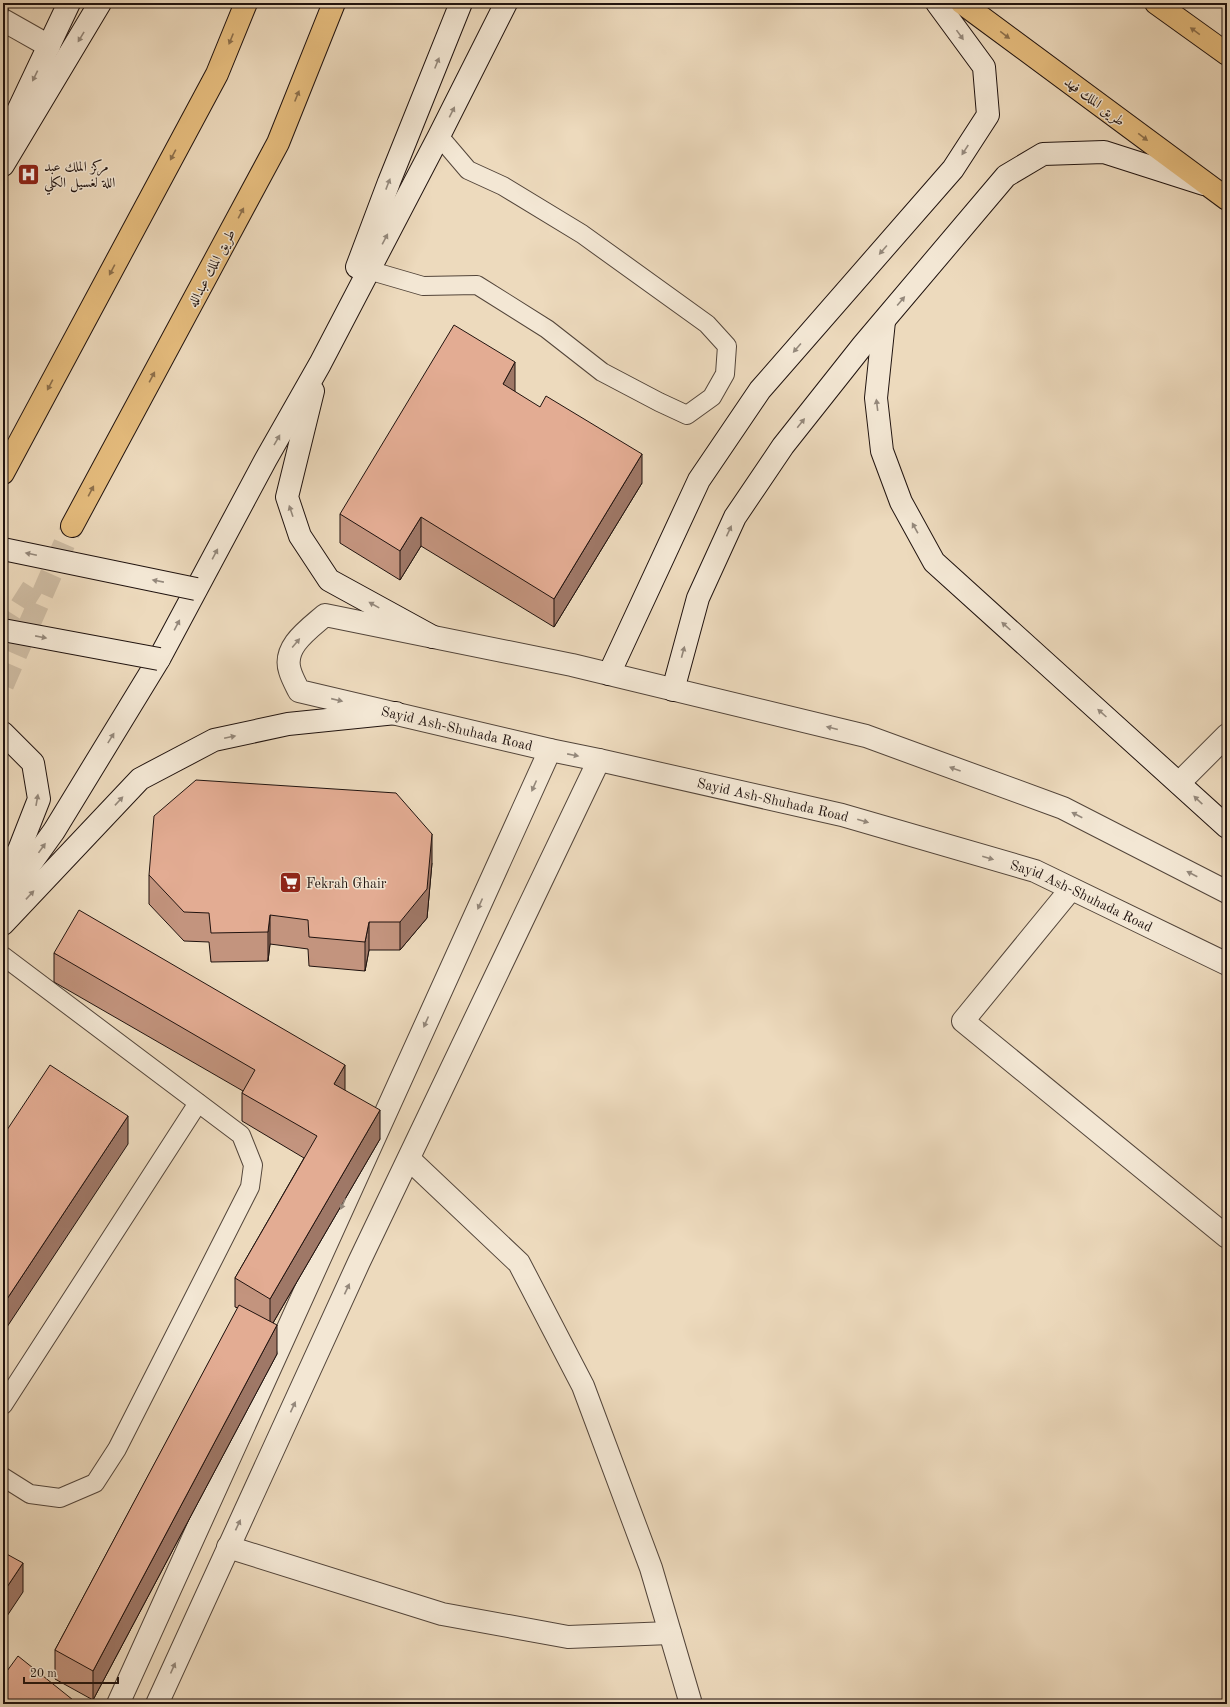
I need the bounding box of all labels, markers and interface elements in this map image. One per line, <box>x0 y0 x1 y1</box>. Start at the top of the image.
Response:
one-way arrow <box>1190 27 1201 35</box>
one-way arrow <box>956 29 964 40</box>
one-way arrow <box>1000 30 1010 38</box>
one-way arrow <box>77 31 84 43</box>
one-way arrow <box>228 34 234 45</box>
one-way arrow <box>434 57 440 69</box>
one-way arrow <box>32 70 38 82</box>
street label: طريق الملك فهد <box>1061 75 1127 130</box>
one-way arrow <box>294 91 300 102</box>
one-way arrow <box>448 106 455 117</box>
one-way arrow <box>1138 133 1149 141</box>
one-way arrow <box>961 145 969 155</box>
one-way arrow <box>170 150 176 161</box>
place label: مركز الملك عبد اللة لغسيل الكلي <box>44 159 115 195</box>
hospital icon: مركز الملك عبد اللة لغسيل الكلي <box>16 161 42 187</box>
one-way arrow <box>386 177 392 189</box>
one-way arrow <box>237 207 244 219</box>
street label: طريق الملك عبدالله <box>186 227 239 310</box>
one-way arrow <box>381 233 388 245</box>
one-way arrow <box>878 245 887 255</box>
one-way arrow <box>109 264 115 276</box>
one-way arrow <box>897 295 906 306</box>
one-way arrow <box>793 343 802 352</box>
one-way arrow <box>149 371 156 383</box>
one-way arrow <box>47 379 54 391</box>
one-way arrow <box>873 399 880 411</box>
one-way arrow <box>797 418 806 429</box>
one-way arrow <box>273 434 280 446</box>
one-way arrow <box>87 485 94 497</box>
one-way arrow <box>288 505 294 517</box>
one-way arrow <box>912 522 919 533</box>
one-way arrow <box>726 525 732 536</box>
one-way arrow <box>212 548 218 560</box>
one-way arrow <box>25 551 37 557</box>
one-way arrow <box>152 578 164 584</box>
one-way arrow <box>368 601 380 608</box>
one-way arrow <box>174 619 180 631</box>
one-way arrow <box>1001 622 1010 631</box>
one-way arrow <box>35 634 47 640</box>
one-way arrow <box>292 637 301 648</box>
one-way arrow <box>680 646 686 658</box>
one-way arrow <box>331 697 343 703</box>
street label: Sayid Ash-Shuhada Road <box>380 705 534 754</box>
one-way arrow <box>1097 708 1107 718</box>
one-way arrow <box>826 725 838 731</box>
one-way arrow <box>107 732 114 744</box>
one-way arrow <box>223 733 236 739</box>
one-way arrow <box>567 752 579 758</box>
one-way arrow <box>949 766 961 772</box>
street label: Sayid Ash-Shuhada Road <box>696 776 850 825</box>
one-way arrow <box>531 780 537 791</box>
one-way arrow <box>34 794 40 807</box>
one-way arrow <box>114 796 124 806</box>
one-way arrow <box>1193 796 1203 805</box>
one-way arrow <box>1071 812 1082 818</box>
one-way arrow <box>858 818 870 824</box>
one-way arrow <box>38 843 46 853</box>
one-way arrow <box>982 855 994 861</box>
street label: Sayid Ash-Shuhada Road <box>1008 858 1154 935</box>
supermarket icon: Fekrah Ghair <box>277 870 303 896</box>
one-way arrow <box>1187 871 1198 878</box>
place label: Fekrah Ghair <box>306 877 387 891</box>
one-way arrow <box>25 890 35 900</box>
one-way arrow <box>477 898 483 910</box>
one-way arrow <box>423 1017 429 1028</box>
one-way arrow <box>340 1199 346 1210</box>
one-way arrow <box>344 1283 350 1294</box>
one-way arrow <box>290 1401 296 1412</box>
one-way arrow <box>235 1519 241 1530</box>
scale bar <box>24 1659 118 1685</box>
one-way arrow <box>170 1662 176 1674</box>
text: 20 m <box>30 1668 57 1680</box>

